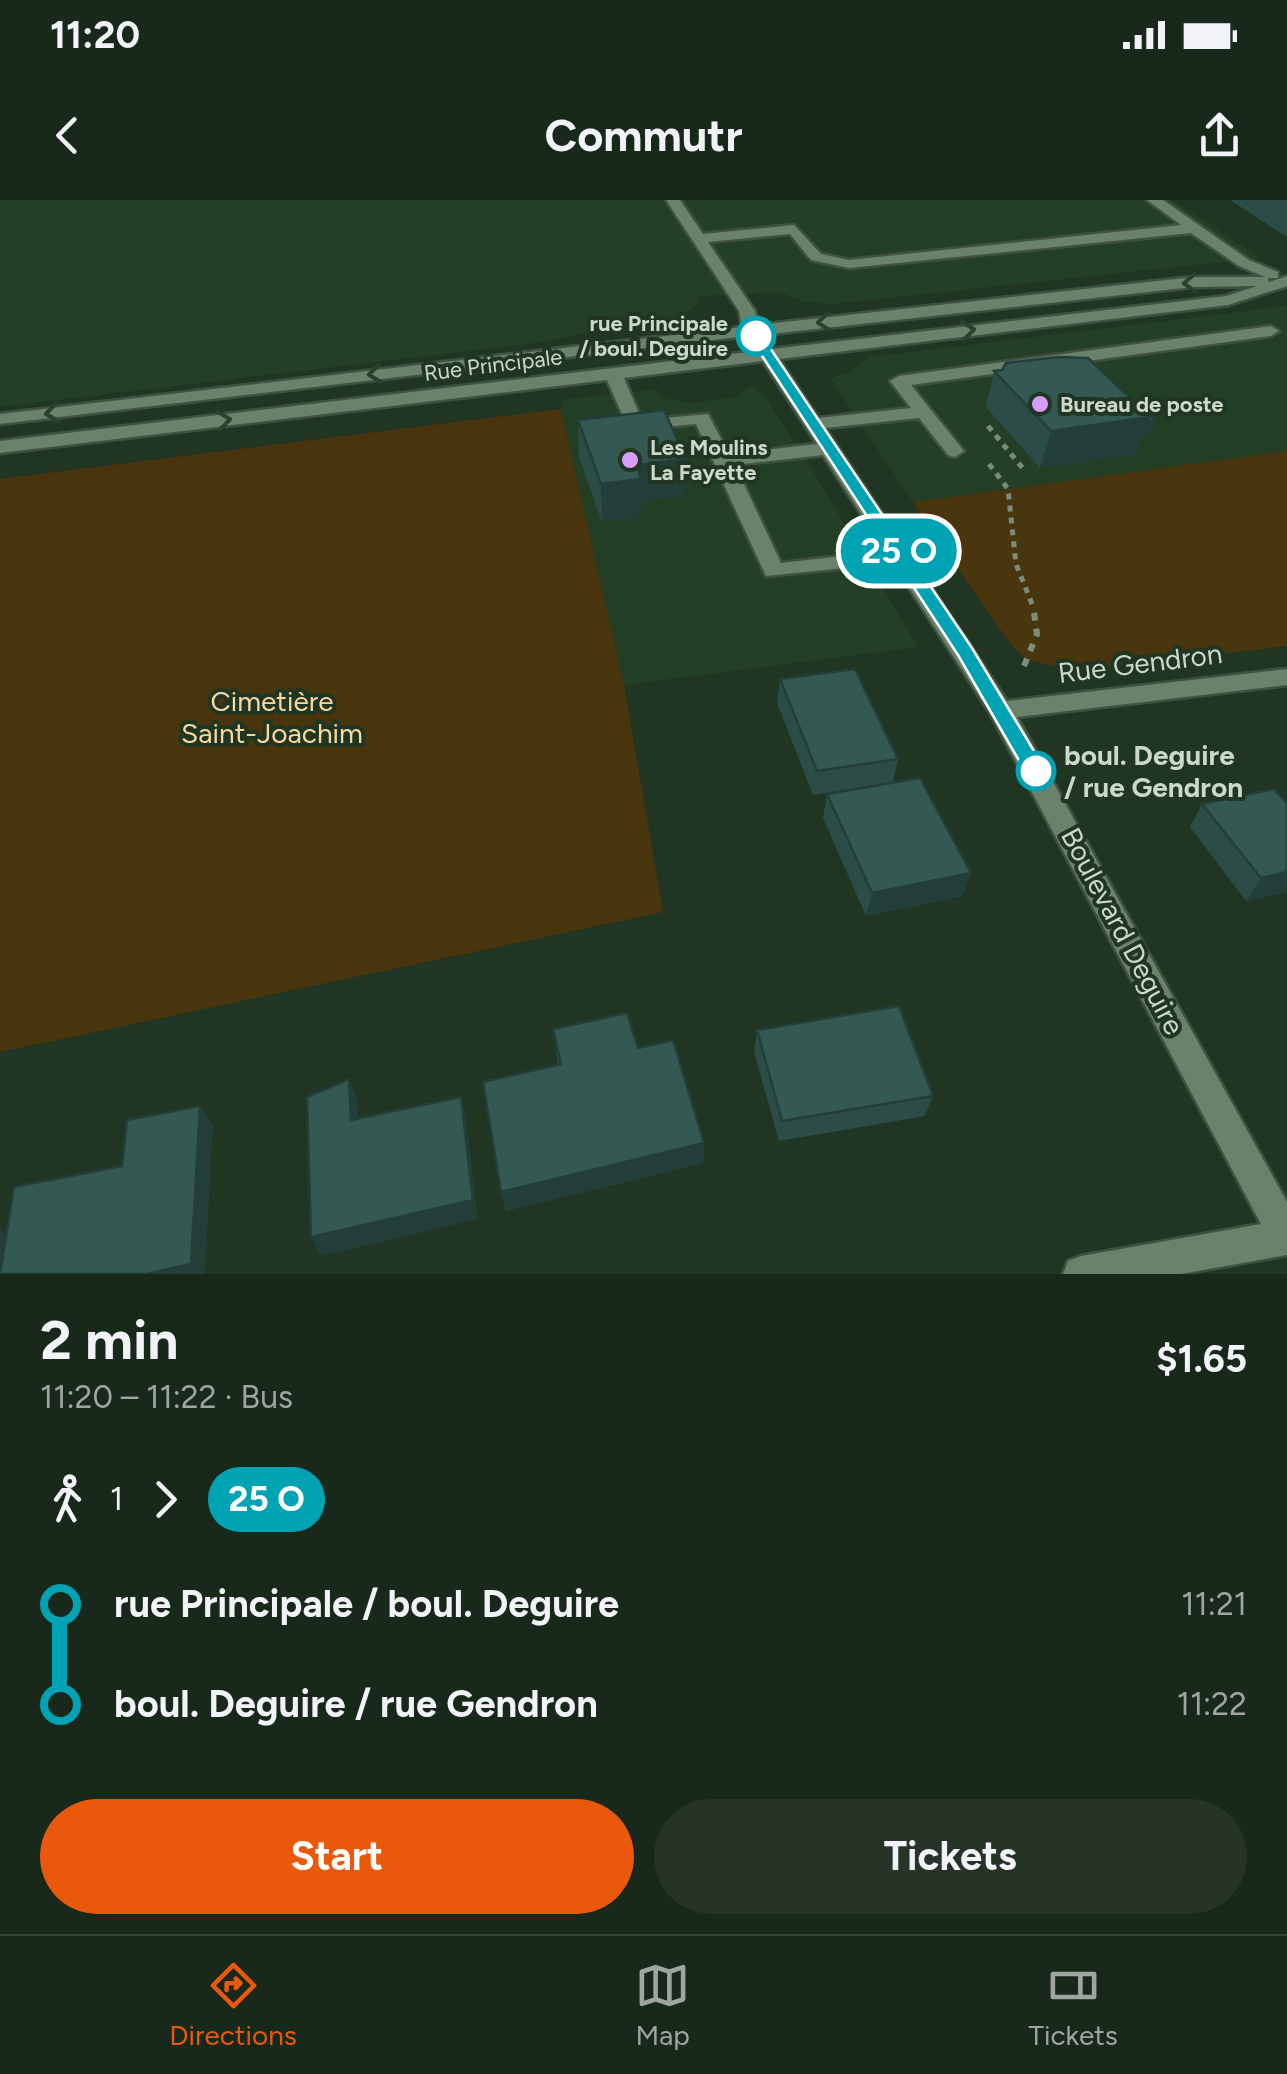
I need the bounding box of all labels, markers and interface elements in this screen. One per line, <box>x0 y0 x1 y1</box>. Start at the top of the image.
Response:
text: 11:20 <box>50 12 140 58</box>
icon: back <box>40 108 95 163</box>
text: Commutr <box>545 108 742 162</box>
icon: share <box>1192 108 1247 163</box>
one-way arrow <box>1181 272 1197 293</box>
place label: rue Principale / boul. Deguire <box>579 310 728 362</box>
one-way arrow <box>815 311 831 332</box>
marker: rue Principale / boul. Deguire <box>737 317 775 355</box>
one-way arrow <box>961 320 977 341</box>
street label: Rue Principale <box>422 343 564 387</box>
one-way arrow <box>367 363 383 384</box>
place label: Bureau de poste <box>1060 391 1224 418</box>
marker: Bureau de poste <box>1029 393 1051 415</box>
one-way arrow <box>44 402 60 423</box>
one-way arrow <box>216 410 232 431</box>
place label: Les Moulins La Fayette <box>650 434 768 486</box>
marker: Les Moulins La Fayette <box>619 449 641 471</box>
line badge: 25 O <box>829 518 969 584</box>
text: 25 O <box>861 530 937 572</box>
street label: Rue Gendron <box>1056 636 1224 690</box>
park label: Cimetière Saint-Joachim <box>181 684 363 750</box>
place label: boul. Deguire / rue Gendron <box>1064 738 1243 804</box>
marker: boul. Deguire / rue Gendron <box>1017 752 1055 790</box>
street label: Boulevard Deguire <box>1054 822 1192 1040</box>
text: 2 min <box>40 1307 179 1373</box>
text: $1.65 <box>1156 1336 1247 1382</box>
text: 11:20 – 11:22 · Bus <box>40 1378 293 1416</box>
icon: walk <box>40 1472 95 1527</box>
icon: forward <box>138 1472 193 1527</box>
text: 25 O <box>228 1478 305 1520</box>
text: 1 <box>110 1480 123 1518</box>
text: rue Principale / boul. Deguire <box>114 1581 619 1627</box>
text: 11:21 <box>1181 1585 1247 1623</box>
text: boul. Deguire / rue Gendron <box>114 1681 598 1727</box>
text: 11:22 <box>1177 1685 1247 1723</box>
button: Start <box>40 1799 634 1914</box>
button: Tickets <box>654 1799 1247 1914</box>
tab: Directions <box>169 1958 297 2052</box>
tab: Map <box>635 1958 690 2052</box>
tab: Tickets <box>1029 1958 1118 2052</box>

